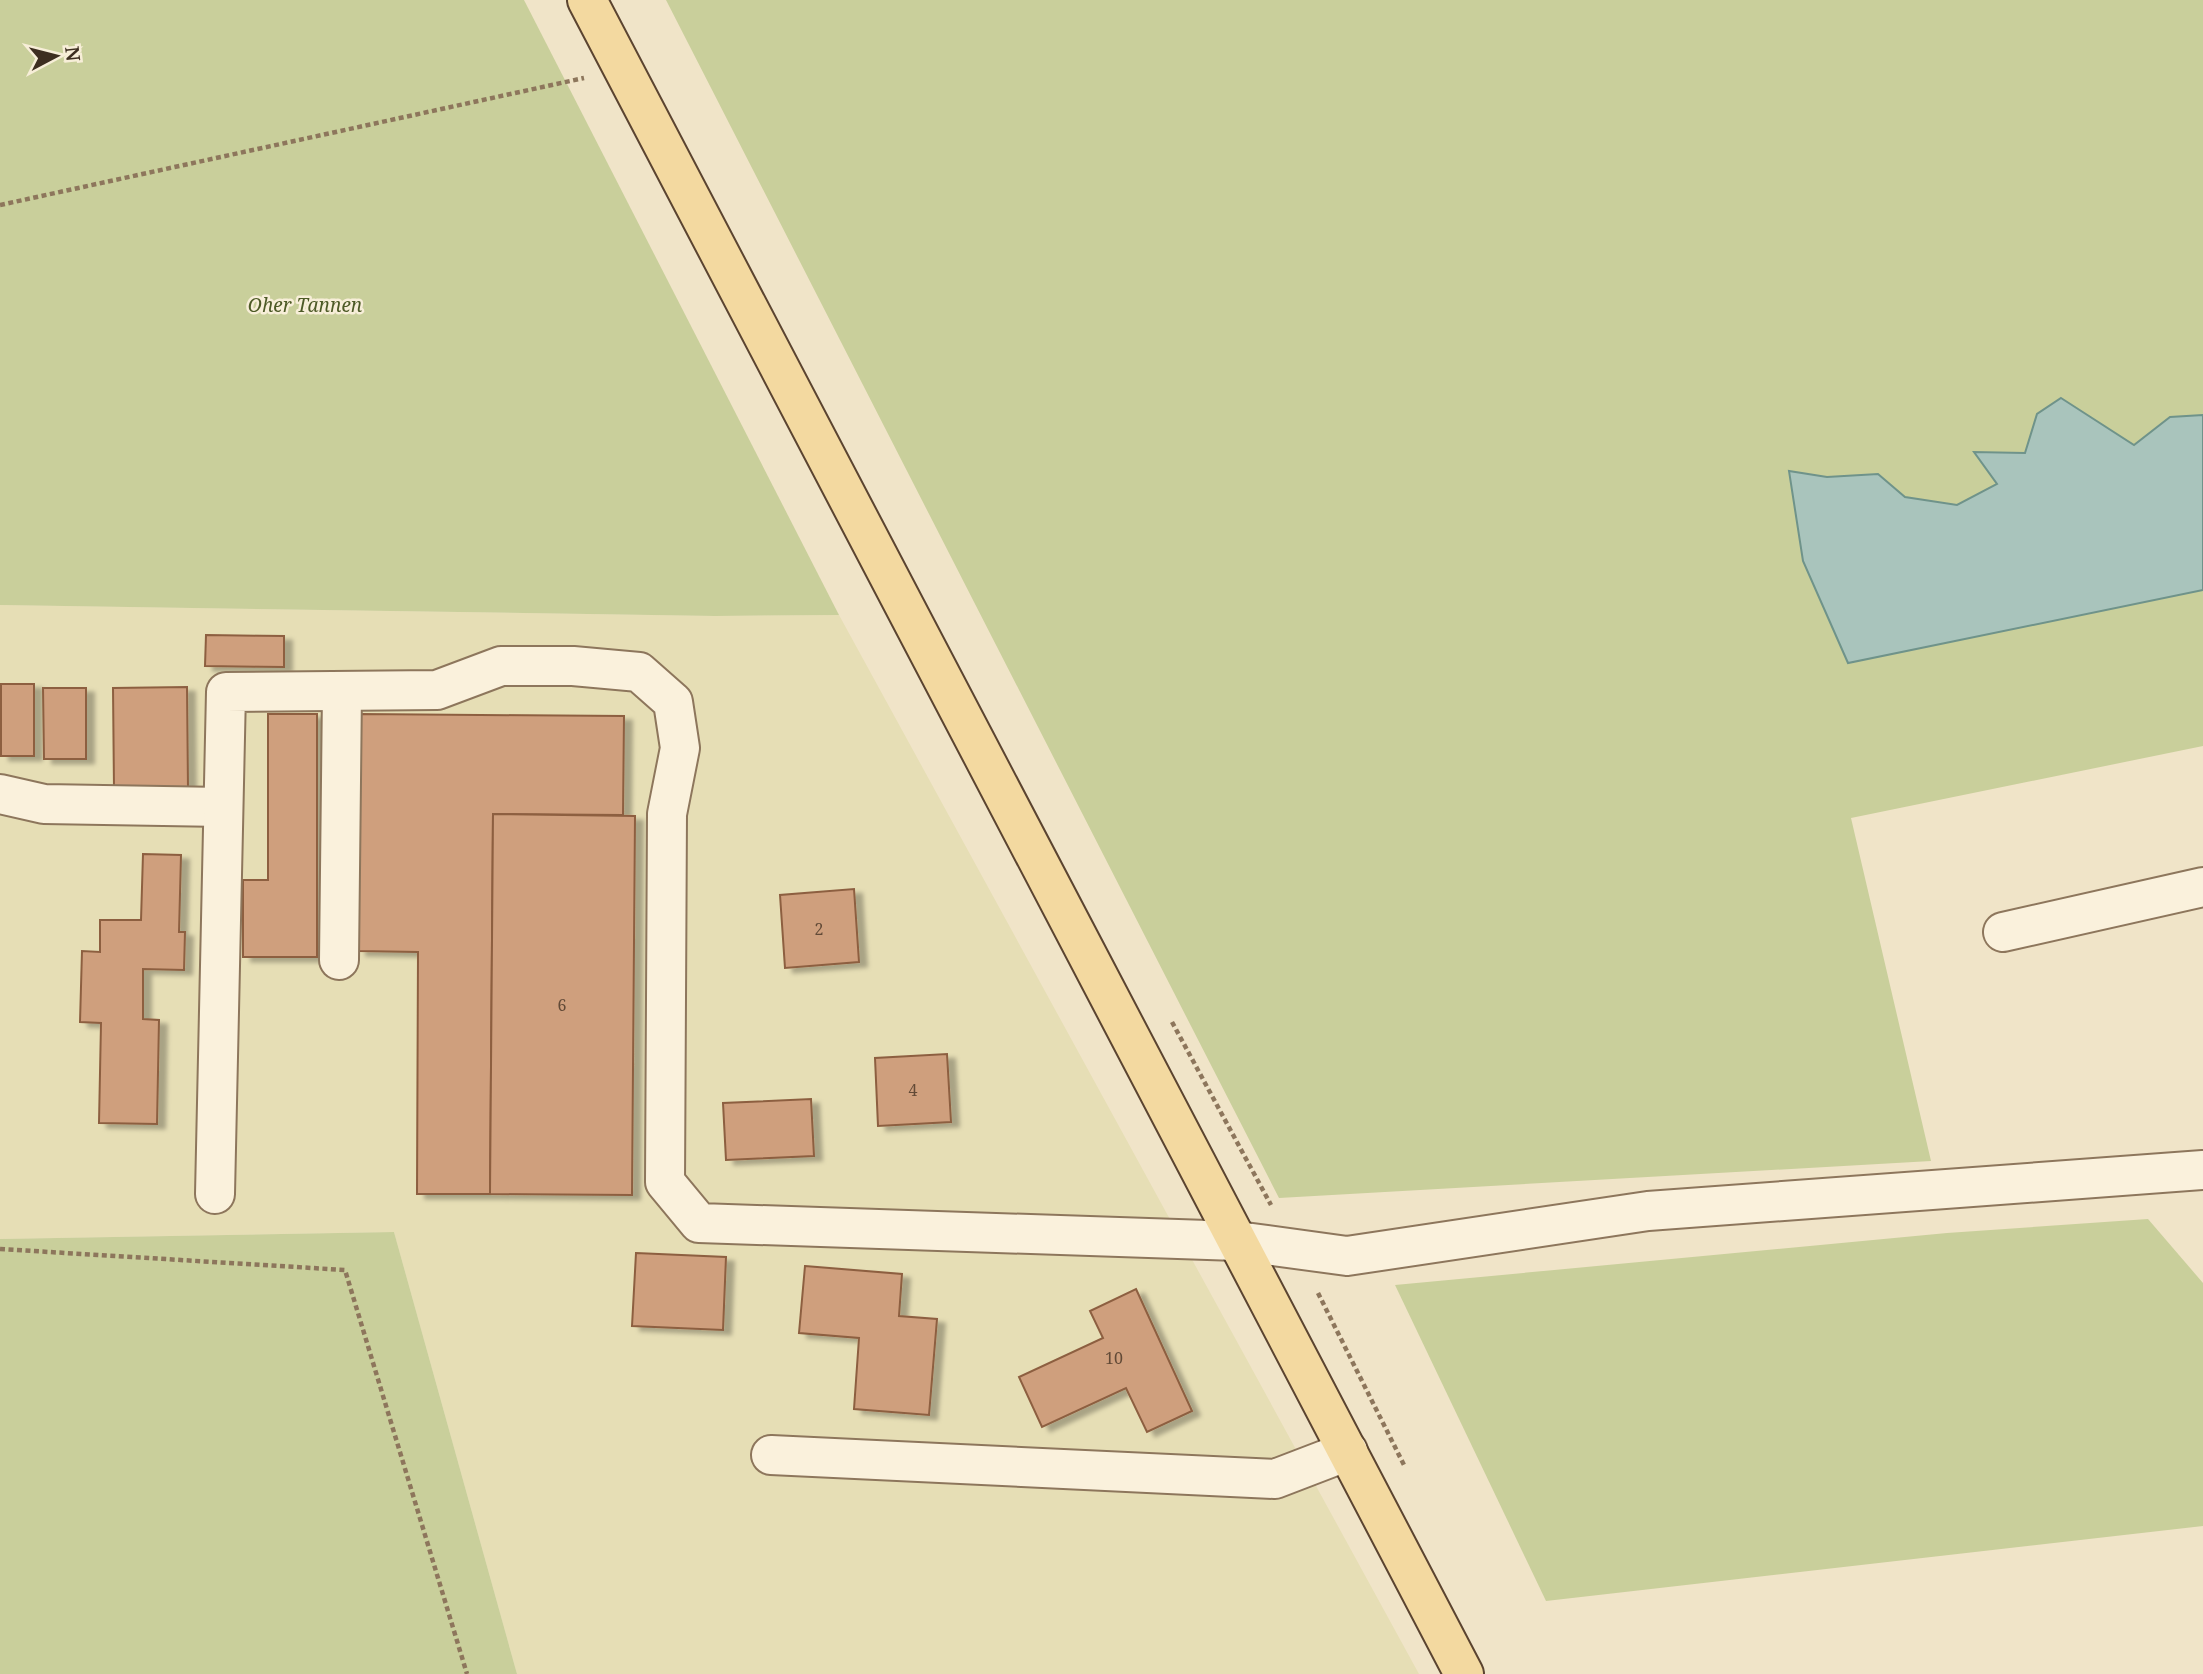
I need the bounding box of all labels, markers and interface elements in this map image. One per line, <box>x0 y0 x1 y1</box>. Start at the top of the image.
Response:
north arrow <box>21 21 91 91</box>
text: N <box>59 45 87 63</box>
park label: Oher Tannen <box>248 292 363 318</box>
house number: 2 <box>815 918 823 940</box>
house number: 6 <box>558 994 567 1016</box>
house number: 4 <box>909 1079 918 1101</box>
house number: 10 <box>1105 1347 1123 1369</box>

